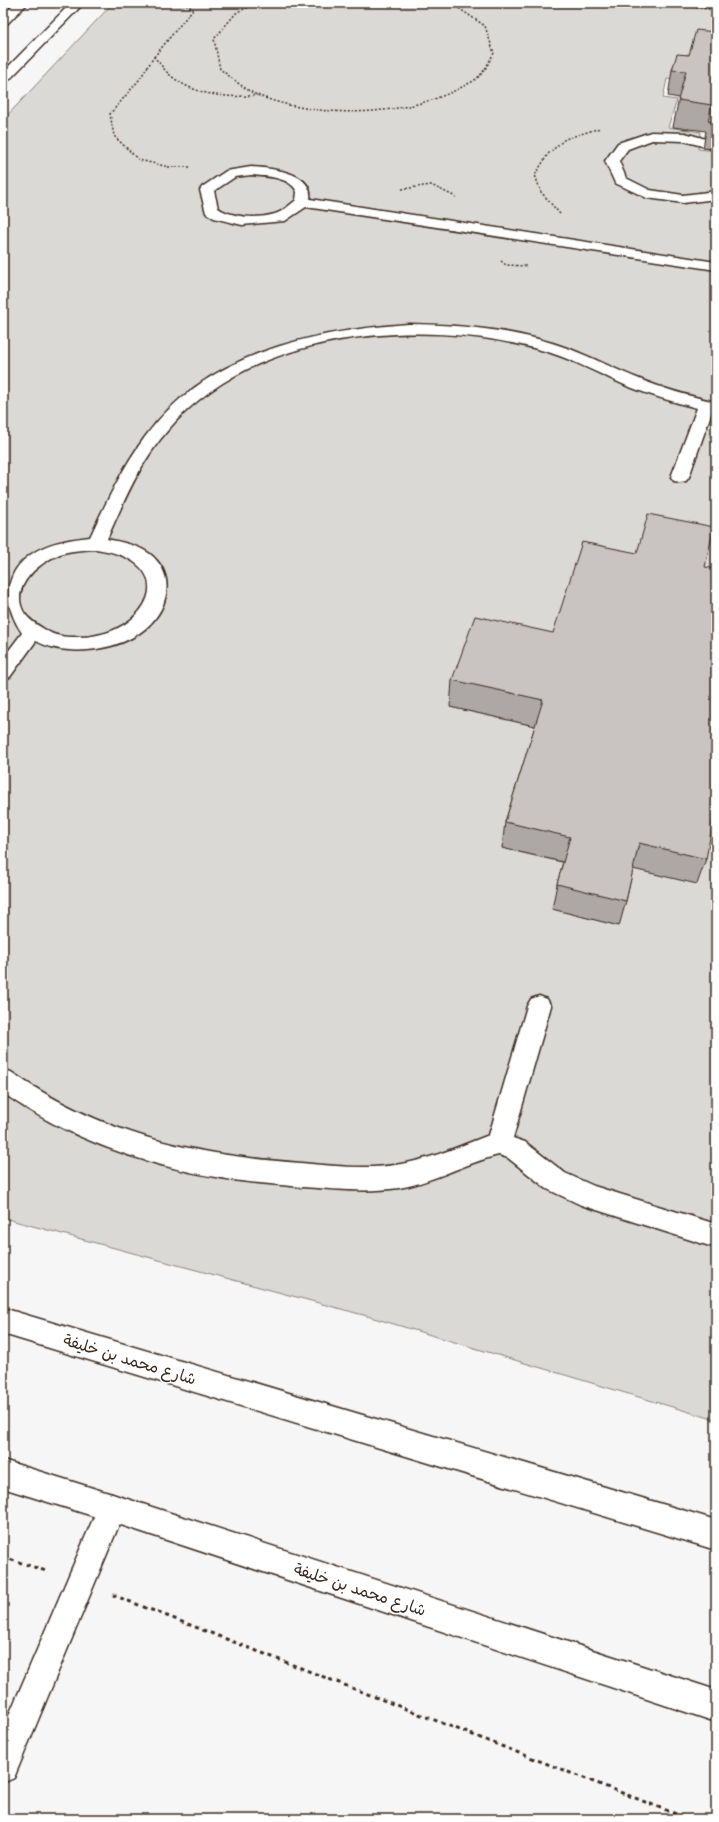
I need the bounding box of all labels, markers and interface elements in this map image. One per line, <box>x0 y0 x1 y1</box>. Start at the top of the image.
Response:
street label: شارع محمد بن خليفة <box>61 1330 199 1391</box>
street label: شارع محمد بن خليفة <box>291 1559 428 1622</box>

